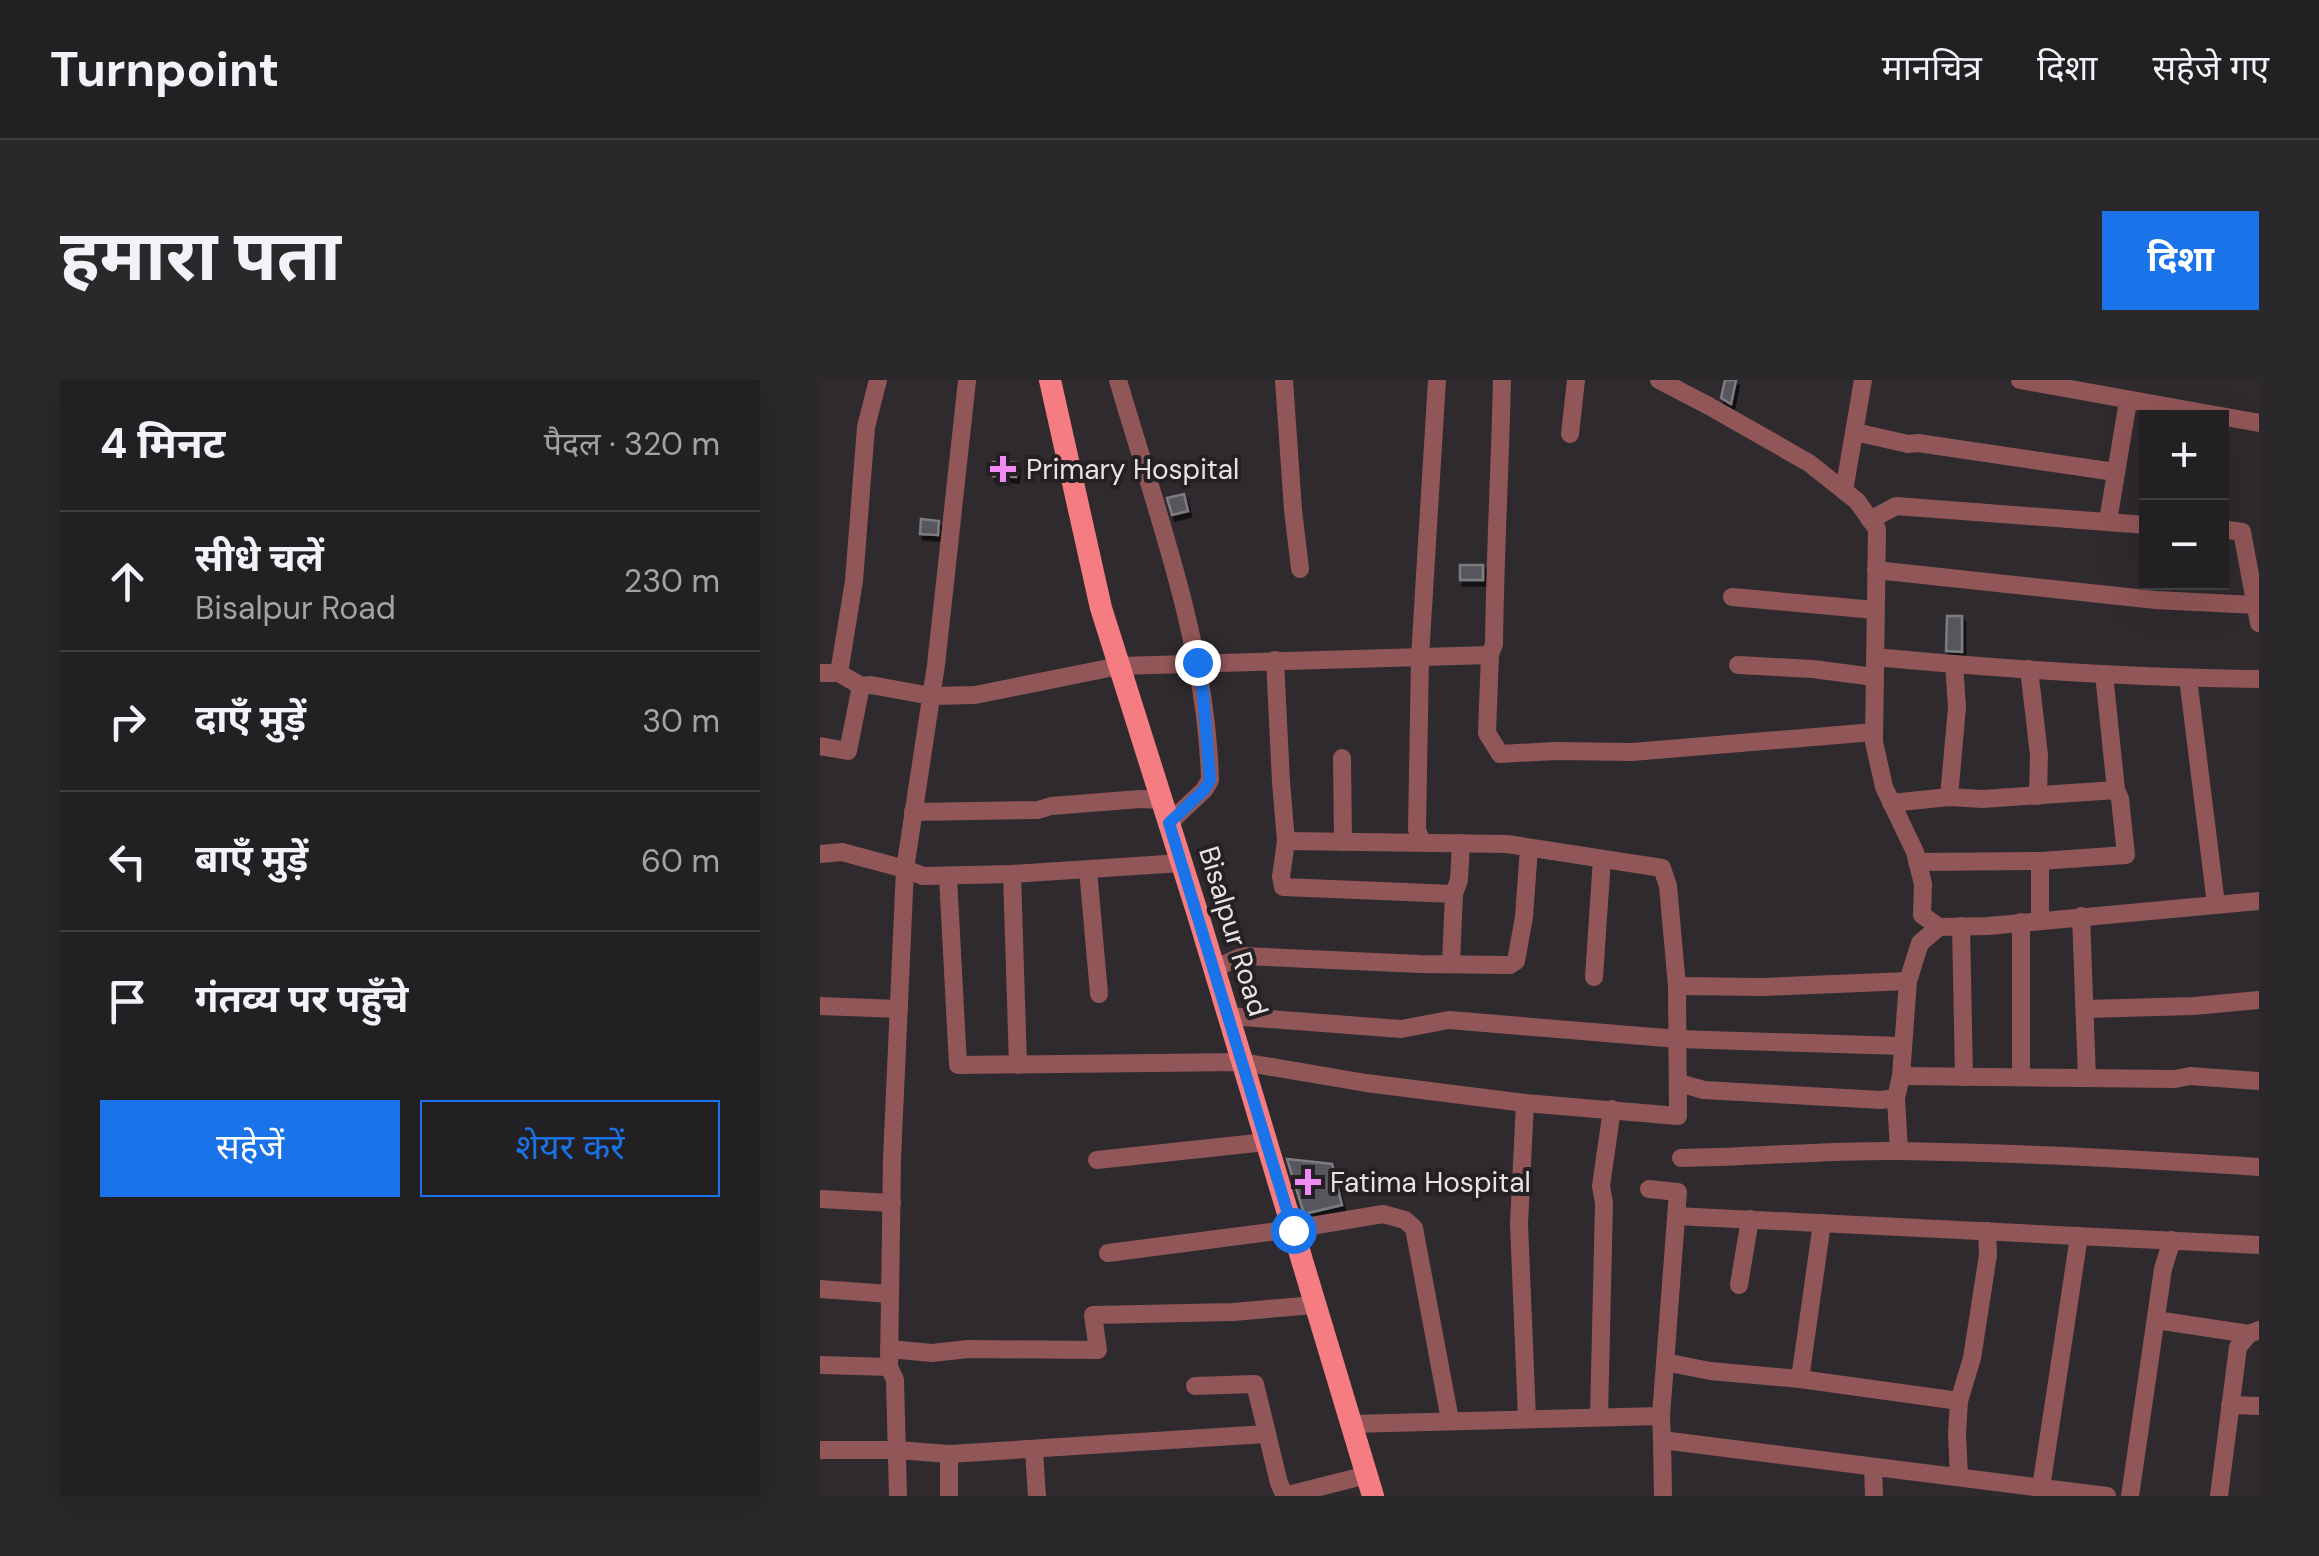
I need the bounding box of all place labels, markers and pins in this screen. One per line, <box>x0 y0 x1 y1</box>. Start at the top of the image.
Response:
place label: Primary Hospital <box>1026 451 1239 488</box>
marker: Primary Hospital <box>990 456 1016 482</box>
place label: Fatima Hospital <box>1330 1164 1531 1201</box>
marker: Fatima Hospital <box>1295 1169 1321 1195</box>

